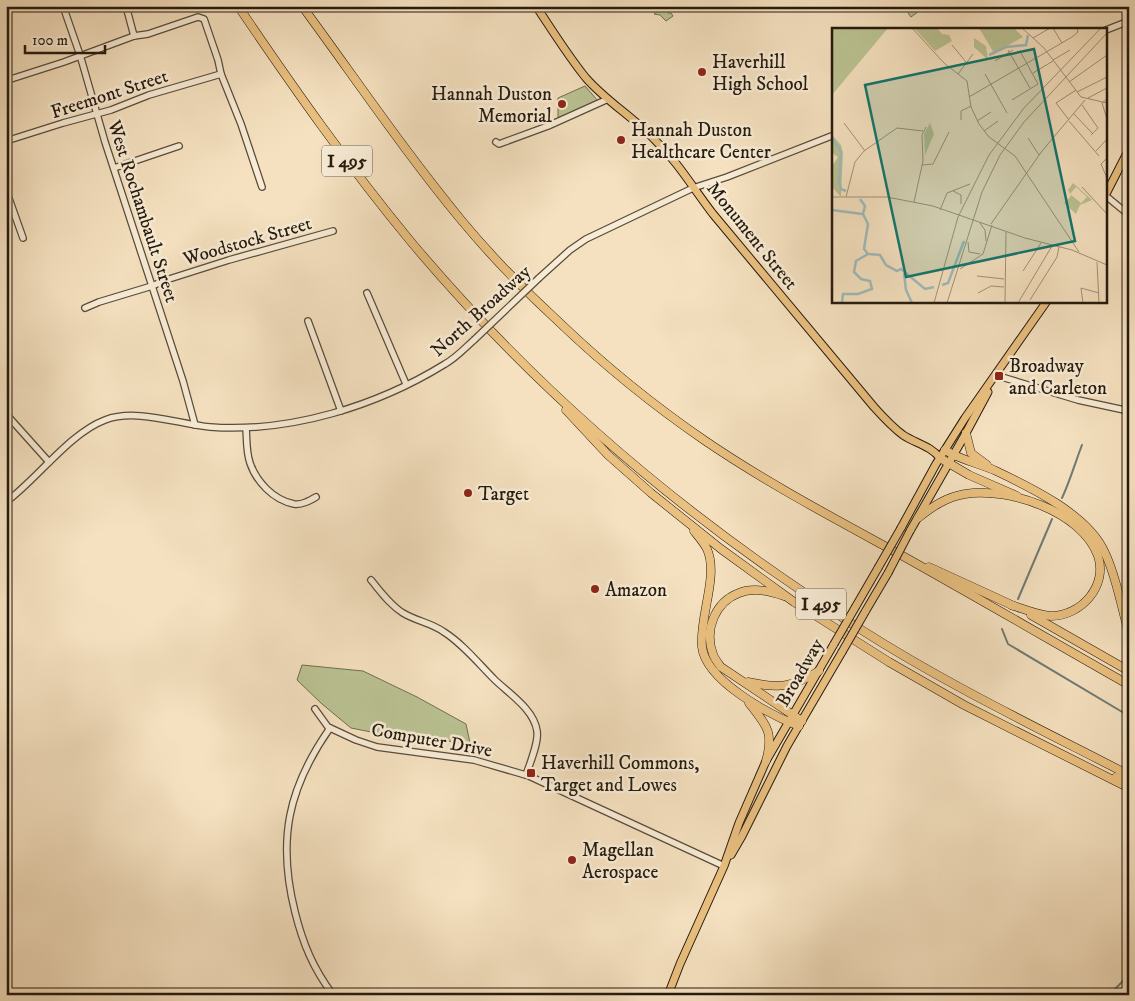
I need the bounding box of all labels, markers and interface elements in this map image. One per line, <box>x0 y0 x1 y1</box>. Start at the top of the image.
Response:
scale bar <box>25 22 105 54</box>
inset map <box>832 28 1108 302</box>
text: 100 m <box>32 31 68 50</box>
place label: Haverhill High School <box>712 51 809 96</box>
street label: Freemont Street <box>48 65 171 124</box>
marker: Haverhill High School <box>696 66 708 78</box>
place label: Hannah Duston Memorial <box>431 83 552 128</box>
marker: Hannah Duston Memorial <box>556 98 568 110</box>
street label: West Rochambault Street <box>102 117 183 305</box>
place label: Hannah Duston Healthcare Center <box>631 119 771 164</box>
marker: Hannah Duston Healthcare Center <box>615 134 627 146</box>
road number: I 495 <box>322 146 372 177</box>
street label: Monument Street <box>701 177 802 295</box>
street label: Woodstock Street <box>179 212 314 271</box>
street label: North Broadway <box>426 260 536 362</box>
place label: Broadway and Carleton <box>1009 355 1107 400</box>
marker: Broadway and Carleton <box>993 370 1005 382</box>
place label: Target <box>478 483 529 506</box>
marker: Target <box>462 487 474 499</box>
place label: Amazon <box>605 579 667 602</box>
marker: Amazon <box>589 583 601 595</box>
road number: I 495 <box>796 588 846 620</box>
street label: Broadway <box>772 634 829 711</box>
street label: Computer Drive <box>370 719 494 762</box>
place label: Haverhill Commons, Target and Lowes <box>541 752 699 797</box>
marker: Haverhill Commons, Target and Lowes <box>525 767 537 779</box>
place label: Magellan Aerospace <box>582 839 658 884</box>
marker: Magellan Aerospace <box>566 854 578 866</box>

